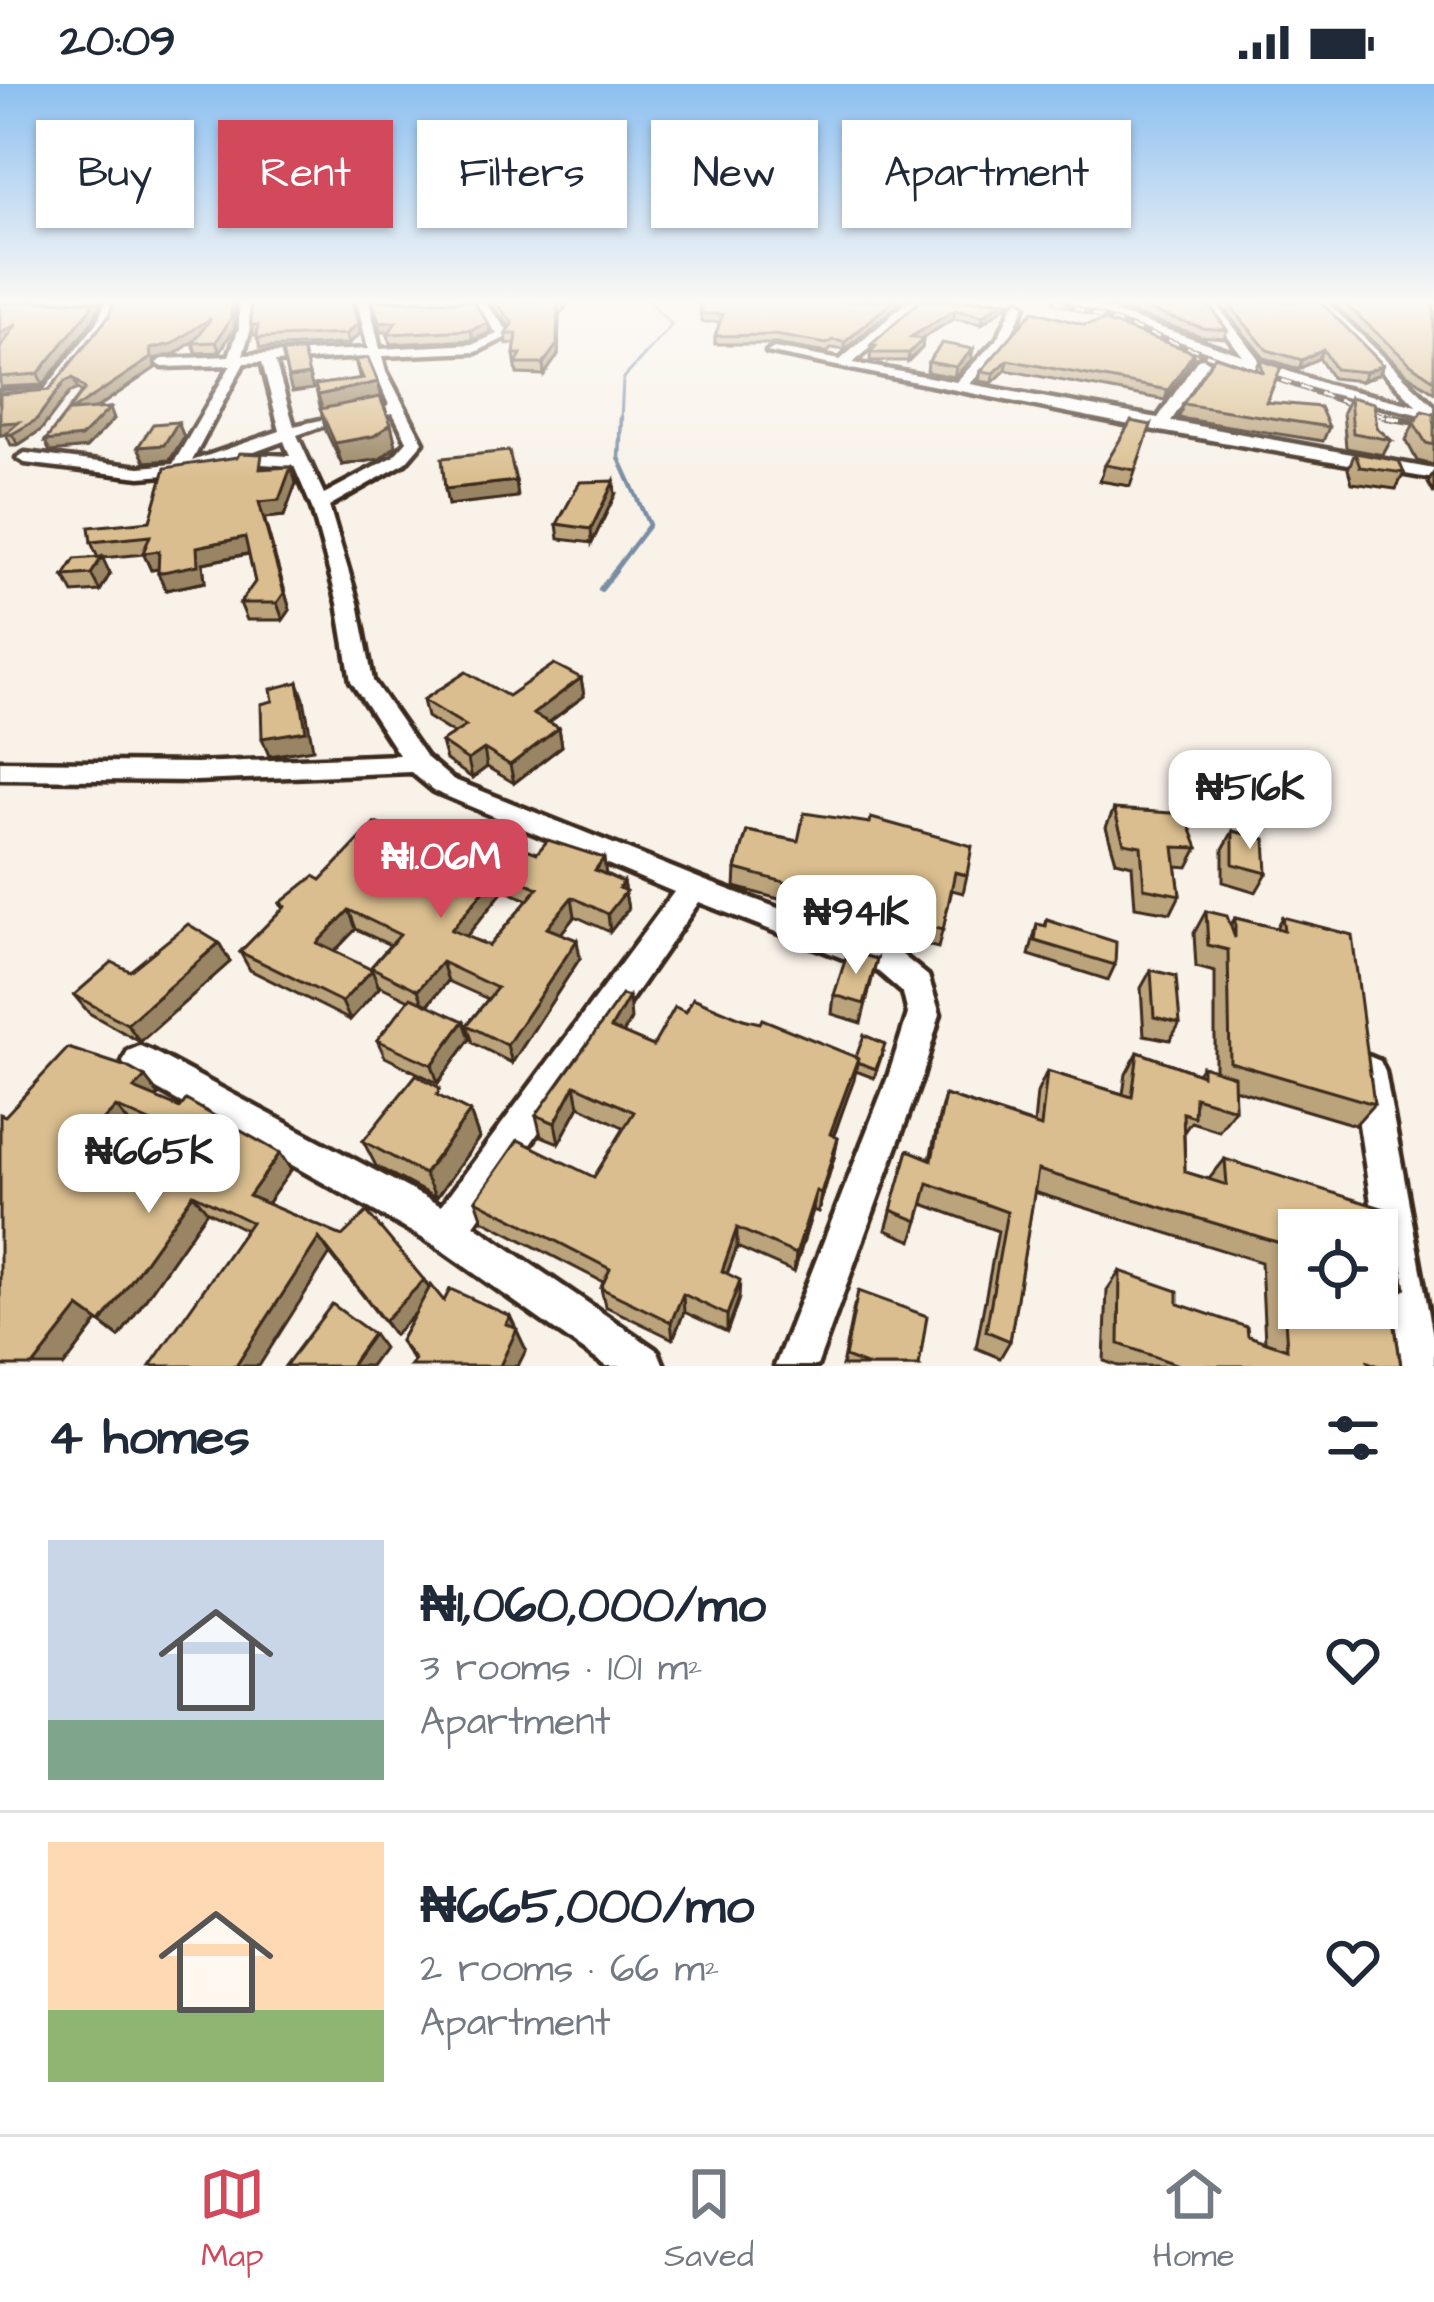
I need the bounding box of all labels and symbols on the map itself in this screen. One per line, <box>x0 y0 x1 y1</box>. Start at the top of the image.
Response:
pin: ₦516K <box>1166 750 1334 852</box>
pin: ₦1.06M <box>343 819 539 921</box>
pin: ₦941K <box>772 875 940 977</box>
pin: ₦665K <box>65 1114 233 1216</box>

